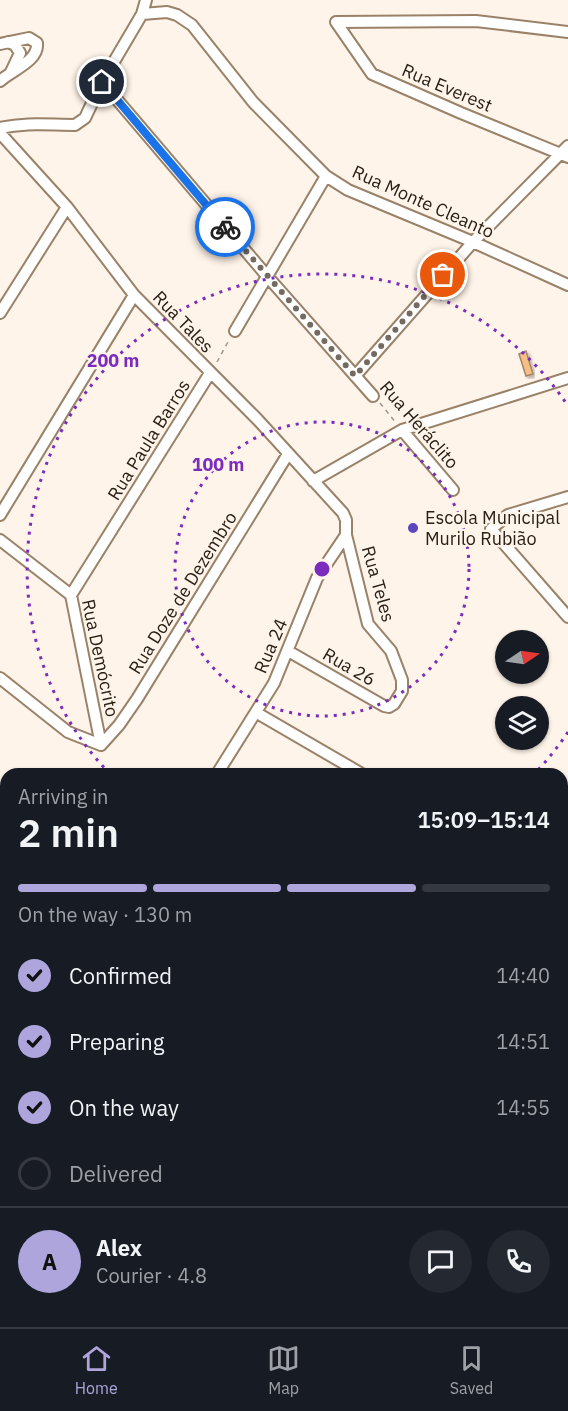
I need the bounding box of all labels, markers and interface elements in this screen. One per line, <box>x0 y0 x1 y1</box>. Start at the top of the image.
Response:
pin <box>76 56 127 107</box>
street label: Rua Everest <box>398 58 496 117</box>
icon: home <box>85 65 118 98</box>
street label: Rua Monte Cleanto <box>349 160 498 243</box>
courier <box>195 197 255 257</box>
icon: bike <box>209 211 242 244</box>
pin <box>417 249 468 300</box>
icon: bag <box>426 258 459 291</box>
street label: Rua Tales <box>148 286 219 358</box>
text: 200 m <box>87 349 139 372</box>
street label: Rua Paula Barros <box>102 375 195 504</box>
street label: Rua Heráclito <box>375 376 464 473</box>
text: 100 m <box>192 453 244 476</box>
place label: Escola Municipal Murilo Rubião <box>425 506 560 550</box>
street label: Rua Doze de Dezembro <box>123 507 242 678</box>
marker: Escola Municipal Murilo Rubião <box>406 521 420 535</box>
street label: Rua Teles <box>357 543 400 625</box>
centre of rings <box>312 559 332 579</box>
street label: Rua Demócrito <box>77 597 124 719</box>
street label: Rua 24 <box>249 615 292 677</box>
north arrow <box>495 630 549 684</box>
map controls <box>495 630 549 750</box>
street label: Rua 26 <box>319 642 380 691</box>
button: layers <box>495 696 549 750</box>
text: Arriving in <box>18 783 108 810</box>
text: 15:09–15:14 <box>417 805 550 834</box>
text: 2 min <box>18 807 119 858</box>
text: On the way · 130 m <box>18 901 192 928</box>
icon: check <box>18 959 51 992</box>
text: Confirmed <box>69 961 172 990</box>
text: 14:40 <box>496 962 550 989</box>
icon: check <box>18 1025 51 1058</box>
text: Preparing <box>69 1027 164 1056</box>
text: 14:51 <box>496 1028 550 1055</box>
icon: check <box>18 1091 51 1124</box>
text: On the way <box>69 1093 179 1122</box>
text: 14:55 <box>496 1094 550 1121</box>
text: Delivered <box>69 1159 163 1188</box>
button: chat <box>409 1230 472 1293</box>
button: phone <box>487 1230 550 1293</box>
text: Alex <box>96 1233 142 1262</box>
text: A <box>42 1247 57 1276</box>
text: Courier · 4.8 <box>96 1262 207 1289</box>
tab: Home <box>75 1342 118 1398</box>
tab: Map <box>267 1342 300 1398</box>
tab: Saved <box>450 1342 493 1398</box>

